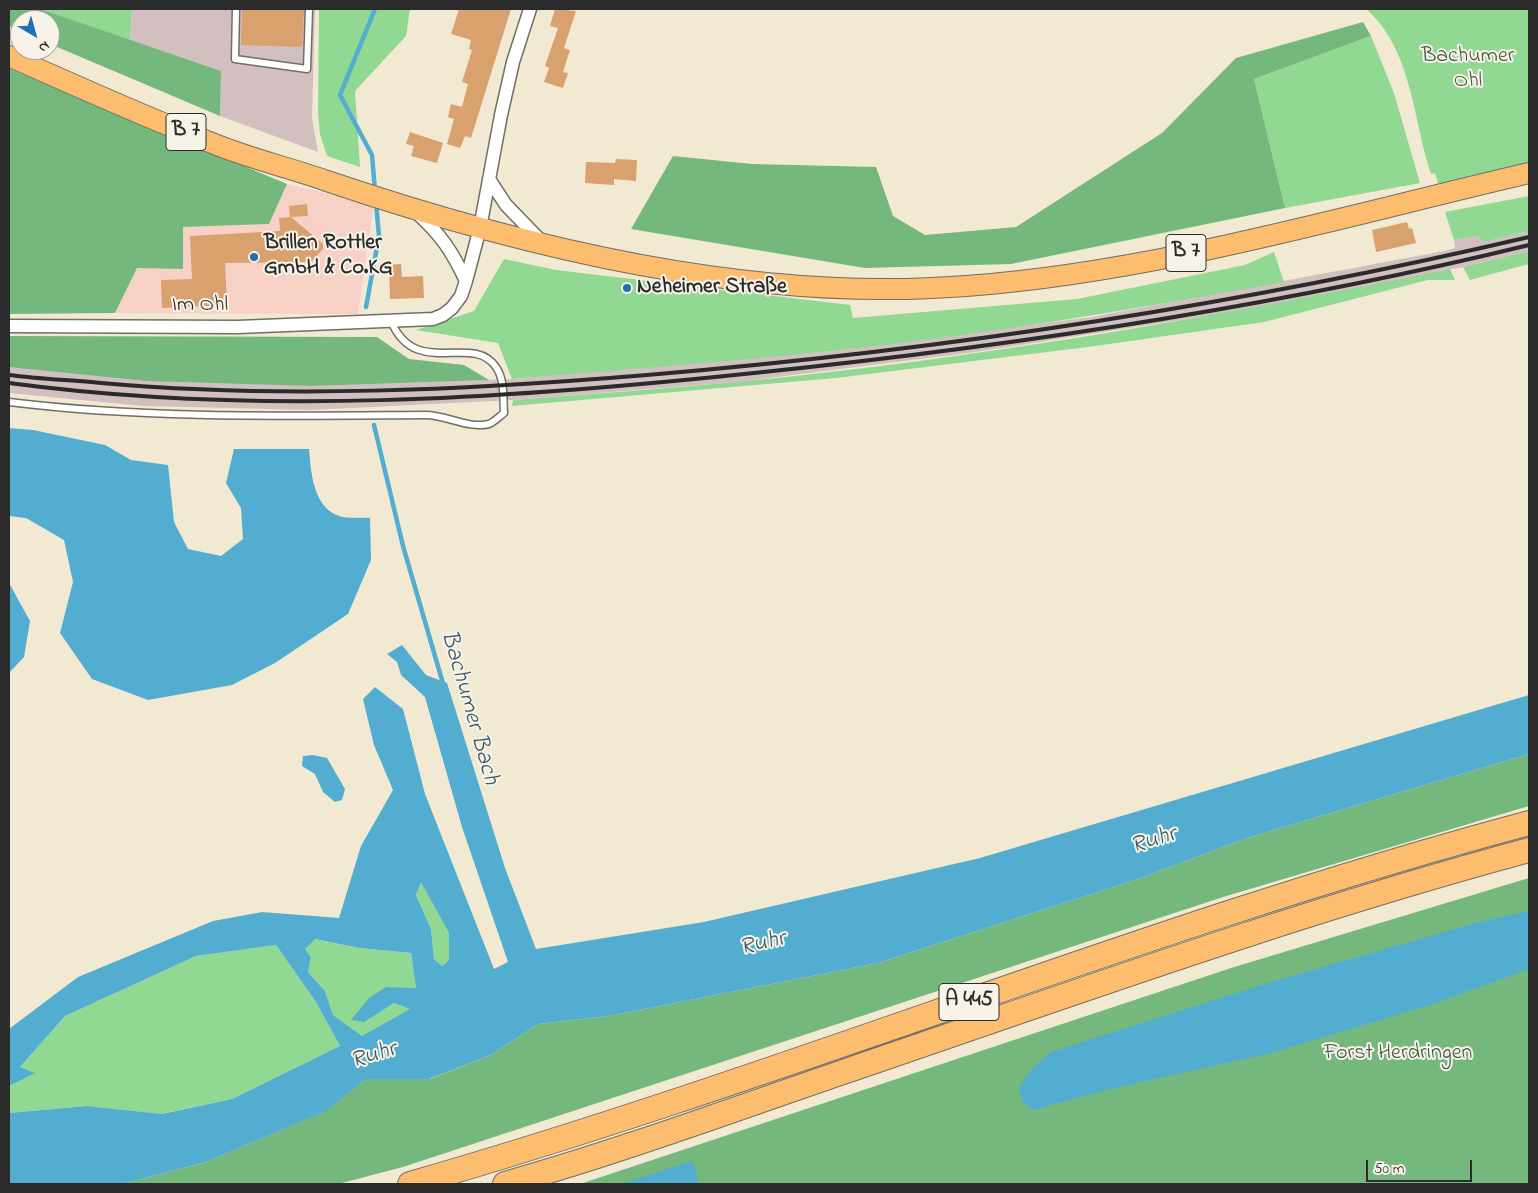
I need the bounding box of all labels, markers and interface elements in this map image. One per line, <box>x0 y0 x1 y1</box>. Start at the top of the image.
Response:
north arrow <box>10 10 60 60</box>
text: N <box>34 35 54 58</box>
park label: Bachumer Ohl <box>1421 44 1515 96</box>
road number: B 7 <box>166 114 206 150</box>
place label: Brillen Rottler GmbH & Co.KG <box>264 231 393 282</box>
road number: B 7 <box>1166 234 1206 272</box>
marker: Brillen Rottler GmbH & Co.KG <box>248 251 260 263</box>
place label: Neheimer Straße <box>637 275 787 301</box>
marker: Neheimer Straße <box>621 282 633 294</box>
street label: Im Ohl <box>172 293 228 319</box>
water label: Bachumer Bach <box>432 628 504 788</box>
water label: Ruhr <box>1128 822 1180 862</box>
water label: Ruhr <box>737 926 789 964</box>
road number: A 445 <box>939 984 999 1020</box>
water label: Ruhr <box>348 1037 400 1077</box>
park label: Forst Herdringen <box>1324 1041 1472 1067</box>
scale bar <box>1368 1150 1474 1182</box>
text: 50 m <box>1374 1158 1404 1180</box>

